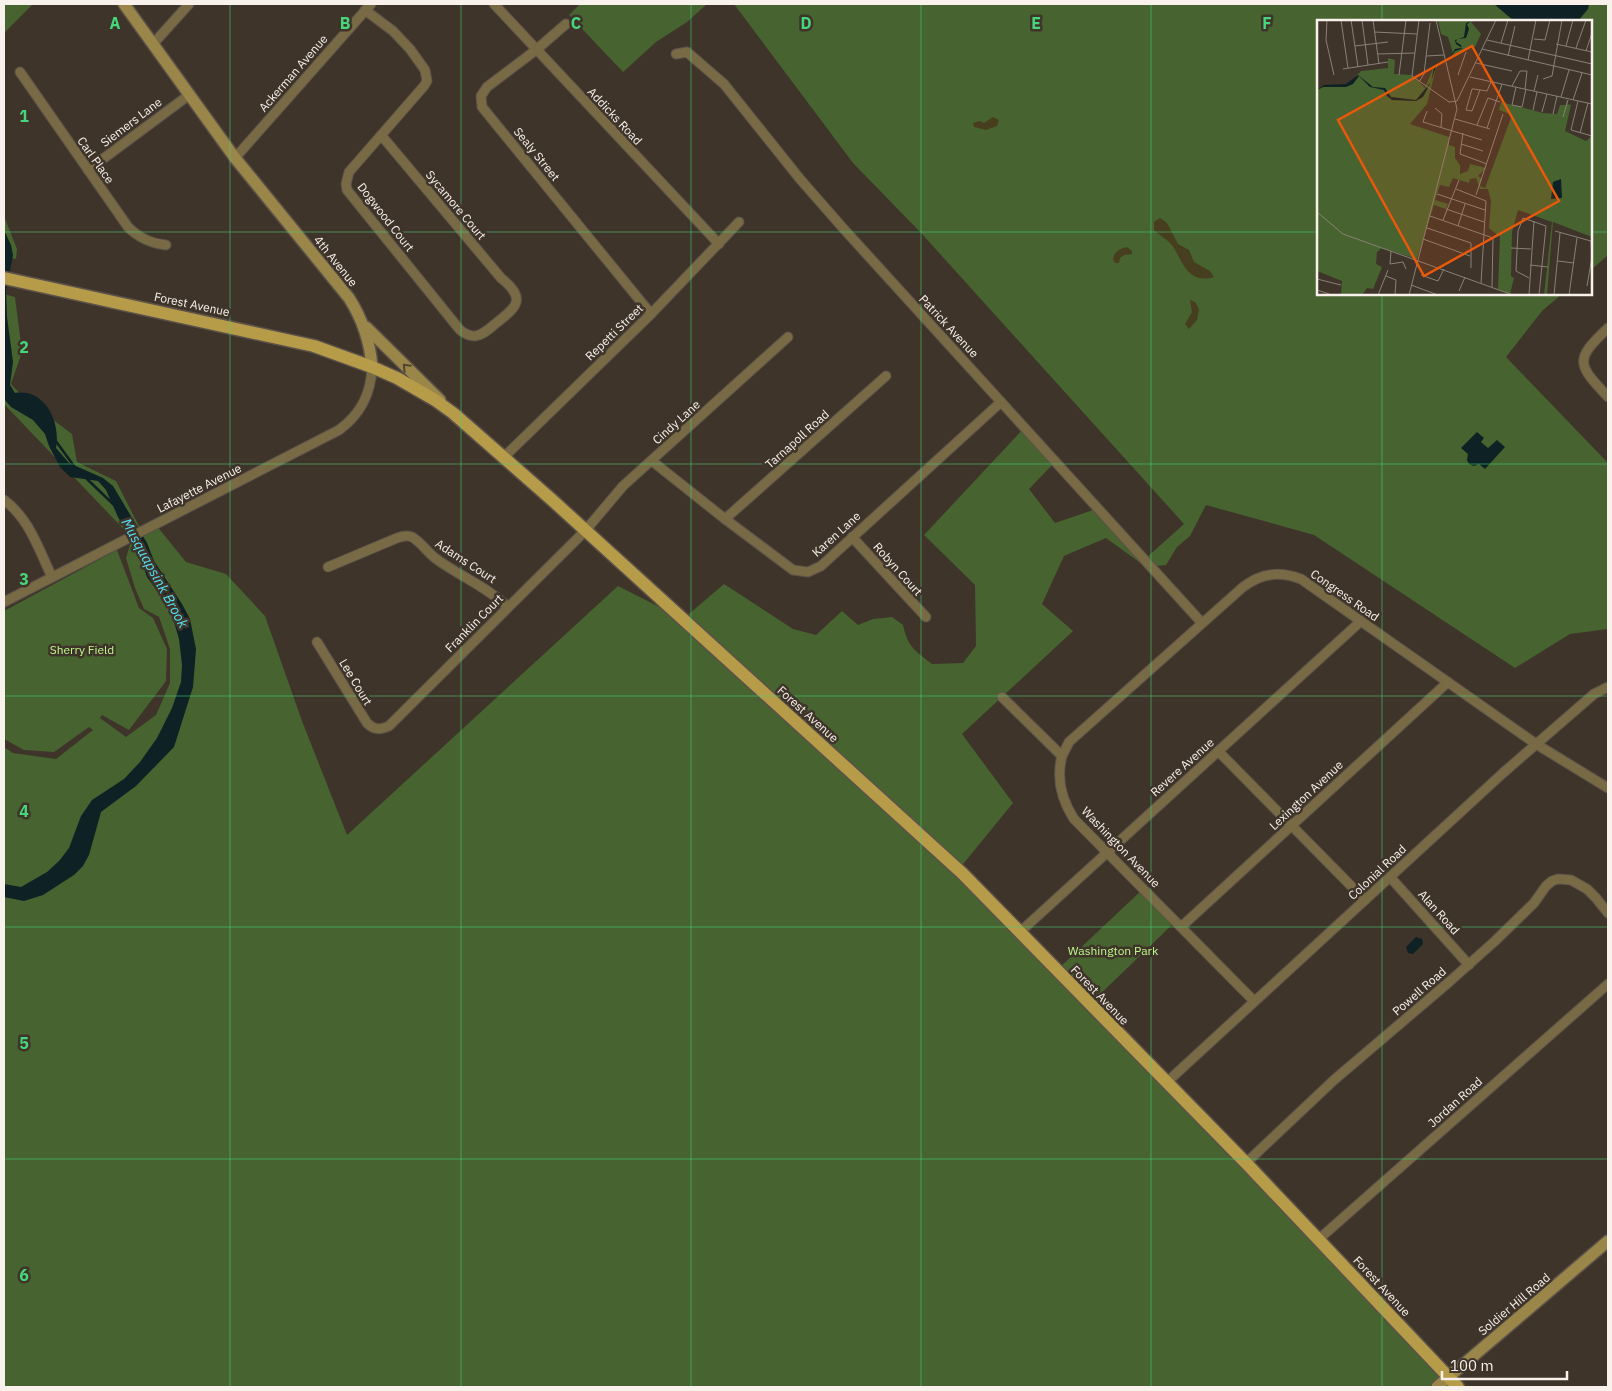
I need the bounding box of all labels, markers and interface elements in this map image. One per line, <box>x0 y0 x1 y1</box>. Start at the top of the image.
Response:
text: A <box>110 13 121 33</box>
text: B <box>340 13 351 33</box>
text: C <box>571 13 581 33</box>
text: D <box>800 13 812 33</box>
text: E <box>1031 13 1041 33</box>
text: F <box>1262 13 1272 33</box>
inset map <box>1317 20 1592 295</box>
street label: Ackerman Avenue <box>255 31 331 115</box>
street label: Addicks Road <box>585 84 645 148</box>
street label: Siemers Lane <box>98 94 165 150</box>
text: 1 <box>19 106 29 126</box>
street label: Sealy Street <box>511 124 563 184</box>
street label: Carl Place <box>74 134 118 187</box>
street label: Sycamore Court <box>423 167 489 243</box>
street label: Dogwood Court <box>354 180 418 254</box>
street label: 4th Avenue <box>311 233 361 290</box>
street label: Forest Avenue <box>153 289 232 319</box>
street label: Patrick Avenue <box>916 291 982 361</box>
street label: Repetti Street <box>582 301 646 363</box>
text: 2 <box>19 337 29 357</box>
one-way arrow <box>403 364 412 373</box>
street label: Cindy Lane <box>649 396 703 447</box>
street label: Tarnapoll Road <box>762 406 832 472</box>
street label: Lafayette Avenue <box>154 460 244 516</box>
street label: Karen Lane <box>809 508 864 560</box>
water label: Musquapsink Brook <box>117 515 193 632</box>
street label: Adams Court <box>433 536 499 586</box>
street label: Robyn Court <box>870 539 926 599</box>
street label: Congress Road <box>1308 566 1382 624</box>
text: 3 <box>19 569 29 589</box>
street label: Franklin Court <box>442 591 506 655</box>
park label: Sherry Field <box>50 642 114 657</box>
street label: Lee Court <box>336 656 376 708</box>
street label: Forest Avenue <box>774 683 842 746</box>
street label: Revere Avenue <box>1147 734 1217 799</box>
street label: Lexington Avenue <box>1266 757 1346 833</box>
text: 4 <box>19 801 29 821</box>
street label: Washington Avenue <box>1079 804 1164 891</box>
street label: Colonial Road <box>1345 841 1409 903</box>
street label: Alan Road <box>1415 887 1463 937</box>
park label: Washington Park <box>1068 943 1159 958</box>
street label: Forest Avenue <box>1068 962 1132 1028</box>
street label: Powell Road <box>1389 964 1449 1018</box>
text: 5 <box>19 1033 29 1053</box>
street label: Jordan Road <box>1425 1074 1485 1130</box>
street label: Forest Avenue <box>1350 1253 1414 1320</box>
text: 6 <box>19 1265 29 1285</box>
street label: Soldier Hill Road <box>1475 1270 1553 1338</box>
scale bar <box>1442 1348 1567 1380</box>
text: 100 m <box>1450 1356 1494 1375</box>

